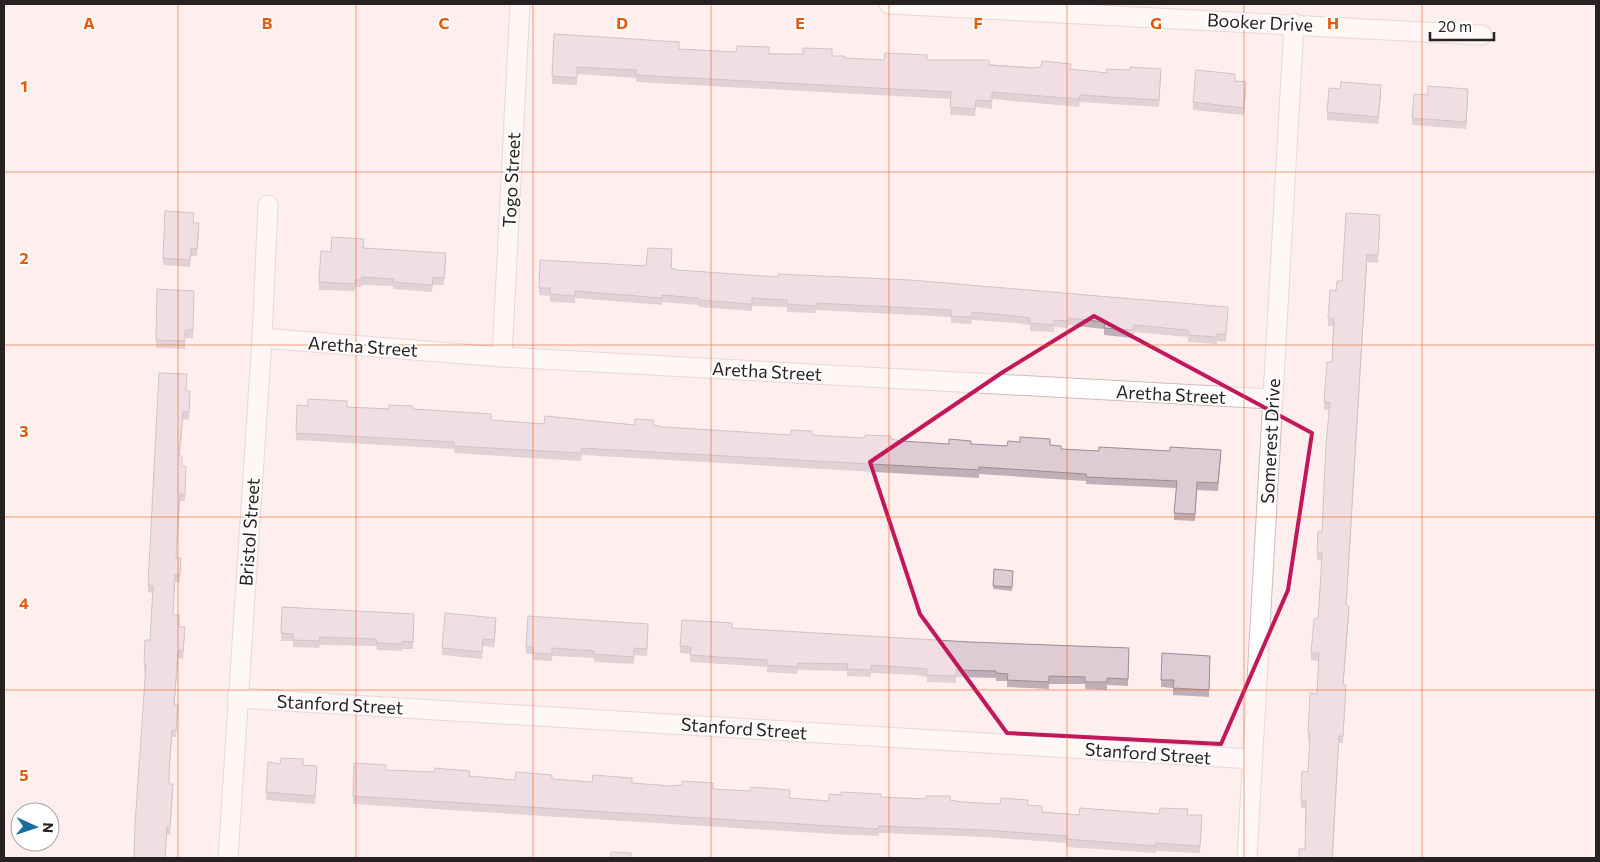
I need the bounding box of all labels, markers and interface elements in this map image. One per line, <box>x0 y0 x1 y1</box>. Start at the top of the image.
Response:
street label: Booker Drive <box>1206 8 1314 36</box>
scale bar <box>1430 10 1494 42</box>
text: A <box>83 13 95 32</box>
text: B <box>262 13 273 32</box>
text: C <box>439 13 450 32</box>
text: D <box>616 13 628 32</box>
text: E <box>795 13 805 32</box>
text: F <box>973 13 983 32</box>
text: G <box>1150 13 1162 32</box>
text: H <box>1327 13 1339 32</box>
text: 20 m <box>1438 17 1472 35</box>
text: 1 <box>20 76 28 95</box>
street label: Togo Street <box>498 132 524 228</box>
text: 2 <box>19 248 29 267</box>
street label: Aretha Street <box>307 331 419 361</box>
street label: Aretha Street <box>711 357 823 385</box>
street label: Somerest Drive <box>1256 378 1284 504</box>
street label: Aretha Street <box>1115 380 1227 408</box>
text: 3 <box>19 421 29 440</box>
street label: Bristol Street <box>234 477 264 587</box>
text: 4 <box>19 593 29 612</box>
street label: Stanford Street <box>276 690 404 718</box>
street label: Stanford Street <box>680 713 808 743</box>
street label: Stanford Street <box>1084 738 1212 768</box>
text: 5 <box>19 765 29 784</box>
north arrow <box>10 802 60 852</box>
text: N <box>40 822 57 833</box>

